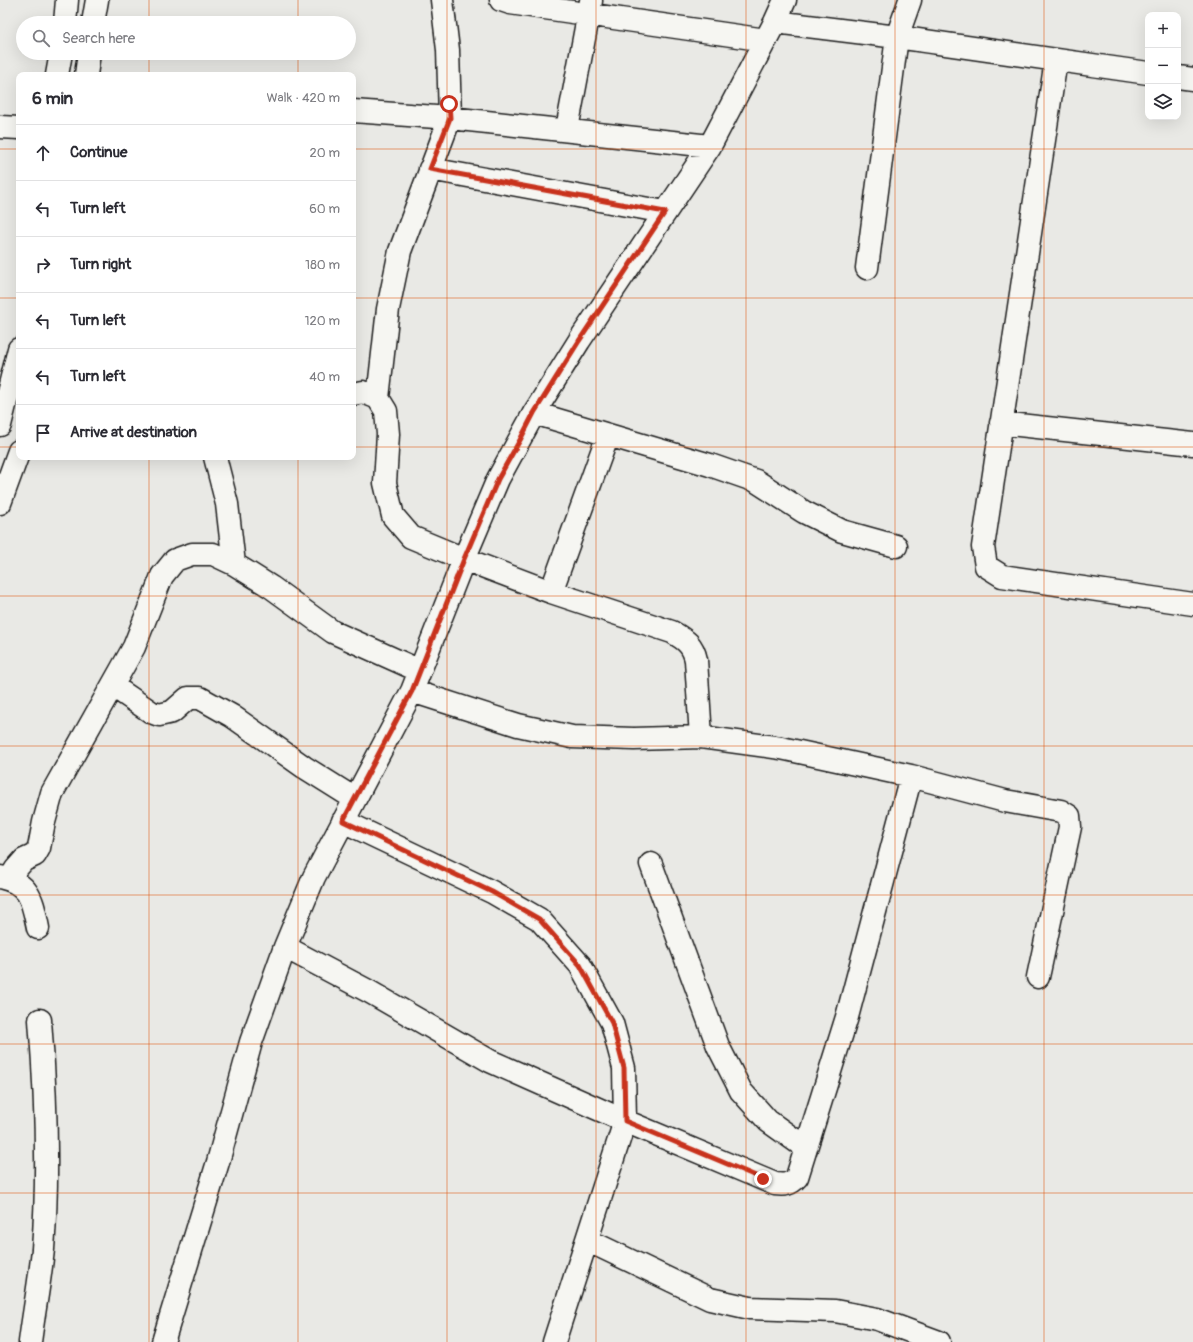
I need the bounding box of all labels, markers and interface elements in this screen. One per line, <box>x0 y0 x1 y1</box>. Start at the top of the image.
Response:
map controls <box>1145 12 1181 120</box>
button: + <box>1145 12 1181 48</box>
search box <box>16 16 356 60</box>
icon: search <box>30 27 52 49</box>
text: Search here <box>62 29 135 48</box>
button: − <box>1145 48 1181 84</box>
button: layers <box>1145 84 1181 120</box>
text: 6 min <box>32 88 73 109</box>
text: Walk · 420 m <box>266 90 340 106</box>
route start <box>440 95 458 113</box>
icon: ahead <box>32 142 54 164</box>
text: Continue <box>70 143 128 162</box>
text: 20 m <box>309 145 340 161</box>
icon: left <box>32 198 54 220</box>
text: Turn left <box>70 199 126 218</box>
text: 60 m <box>309 201 340 217</box>
icon: right <box>32 254 54 276</box>
text: Turn right <box>70 255 131 274</box>
text: 180 m <box>305 257 340 273</box>
icon: left <box>32 310 54 332</box>
text: Turn left <box>70 311 126 330</box>
text: 120 m <box>304 313 340 329</box>
icon: left <box>32 366 54 388</box>
text: Turn left <box>70 367 126 386</box>
text: 40 m <box>309 369 340 385</box>
icon: arrive <box>32 422 54 444</box>
text: Arrive at destination <box>70 423 197 442</box>
route end <box>754 1170 772 1188</box>

